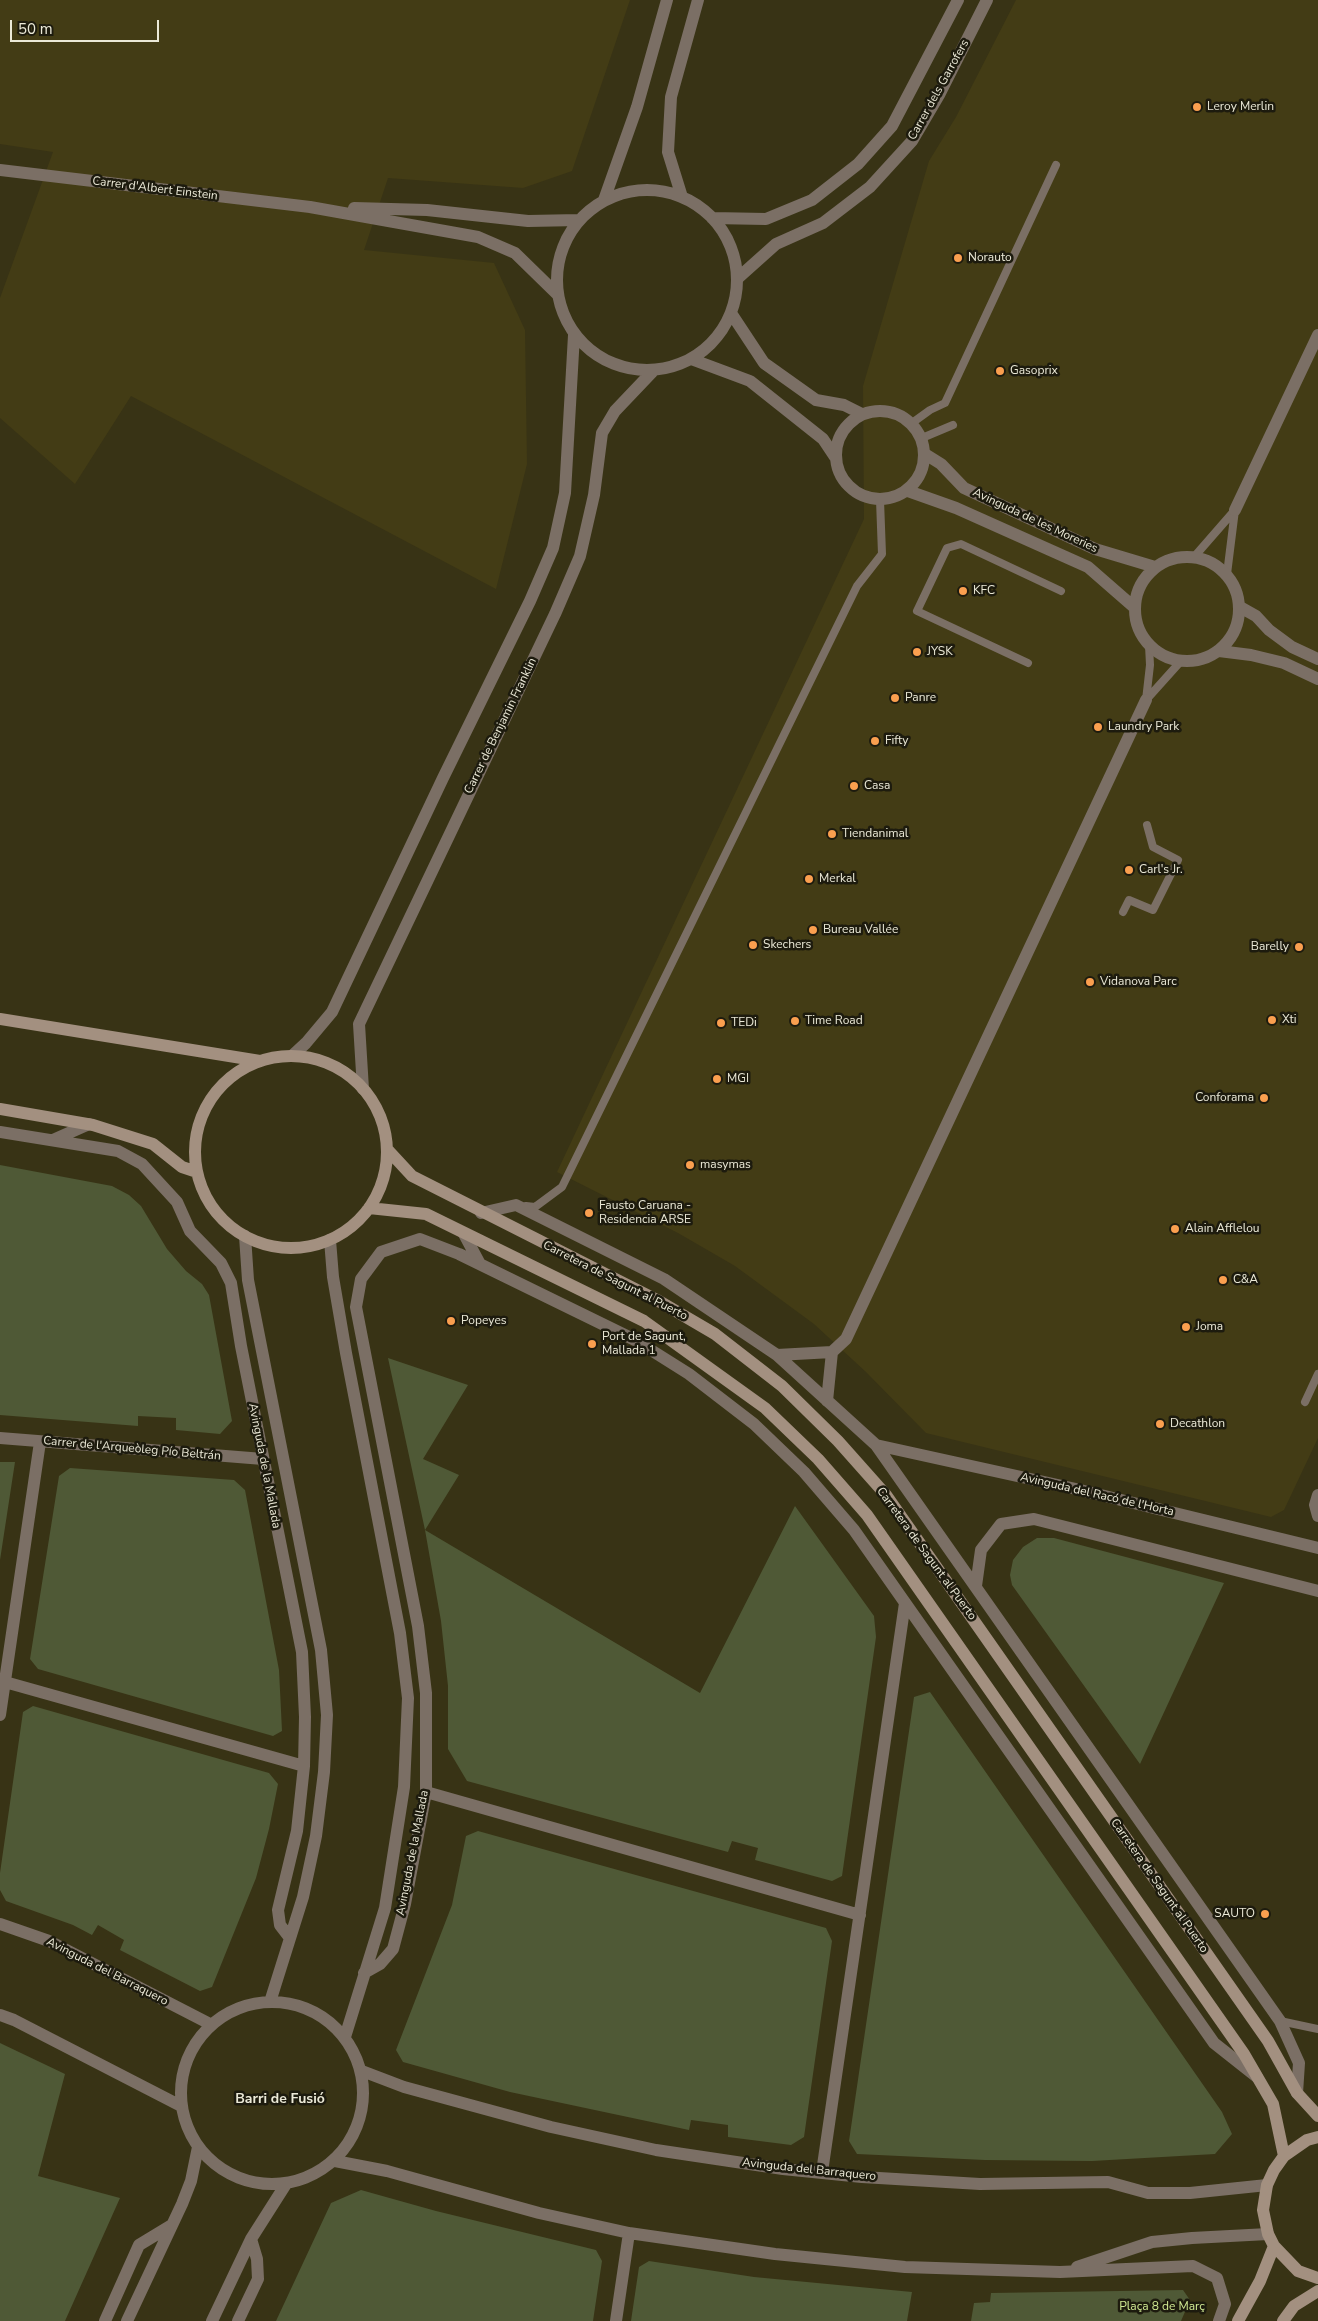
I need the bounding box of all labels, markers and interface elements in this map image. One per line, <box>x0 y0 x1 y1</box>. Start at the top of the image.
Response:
scale bar <box>12 10 161 42</box>
text: 50 m <box>18 19 53 39</box>
street label: Carrer dels Garrofers <box>905 37 973 143</box>
place label: Leroy Merlin <box>1207 100 1274 114</box>
marker: Leroy Merlin <box>1191 101 1203 113</box>
street label: Carrer d'Albert Einstein <box>92 174 218 204</box>
place label: Norauto <box>968 251 1012 265</box>
marker: Norauto <box>952 252 964 264</box>
place label: Gasoprix <box>1010 364 1058 378</box>
marker: Gasoprix <box>994 365 1006 377</box>
street label: Avinguda de les Moreries <box>970 486 1100 556</box>
place label: KFC <box>973 584 995 598</box>
marker: KFC <box>957 585 969 597</box>
place label: JYSK <box>927 645 953 659</box>
marker: JYSK <box>911 646 923 658</box>
street label: Carrer de Benjamin Franklin <box>462 656 540 796</box>
place label: Panre <box>905 691 936 705</box>
marker: Panre <box>889 692 901 704</box>
place label: Laundry Park <box>1108 720 1179 734</box>
marker: Laundry Park <box>1092 721 1104 733</box>
place label: Fifty <box>885 734 909 748</box>
marker: Fifty <box>869 735 881 747</box>
place label: Casa <box>864 779 890 793</box>
marker: Casa <box>848 780 860 792</box>
place label: Tiendanimal <box>842 827 908 841</box>
marker: Tiendanimal <box>826 828 838 840</box>
place label: Carl's Jr. <box>1139 863 1183 877</box>
marker: Carl's Jr. <box>1123 864 1135 876</box>
place label: Merkal <box>819 872 856 886</box>
marker: Merkal <box>803 873 815 885</box>
place label: Bureau Vallée <box>823 923 898 937</box>
marker: Bureau Vallée <box>807 924 819 936</box>
place label: Skechers <box>763 938 811 952</box>
marker: Skechers <box>747 939 759 951</box>
place label: Barelly <box>1251 940 1289 954</box>
marker: Barelly <box>1293 941 1305 953</box>
place label: Vidanova Parc <box>1100 975 1177 989</box>
marker: Vidanova Parc <box>1084 976 1096 988</box>
place label: Xti <box>1282 1013 1297 1027</box>
place label: Time Road <box>805 1014 863 1028</box>
marker: Xti <box>1266 1014 1278 1026</box>
marker: Time Road <box>789 1015 801 1027</box>
place label: TEDi <box>731 1016 757 1030</box>
marker: TEDi <box>715 1017 727 1029</box>
place label: MGI <box>727 1072 749 1086</box>
marker: MGI <box>711 1073 723 1085</box>
place label: Conforama <box>1195 1091 1254 1105</box>
marker: Conforama <box>1258 1092 1270 1104</box>
place label: masymas <box>700 1158 751 1172</box>
marker: masymas <box>684 1159 696 1171</box>
place label: Fausto Caruana - Residencia ARSE <box>599 1199 691 1227</box>
marker: Fausto Caruana - Residencia ARSE <box>583 1207 595 1219</box>
place label: Alain Afflelou <box>1185 1222 1260 1236</box>
marker: Alain Afflelou <box>1169 1223 1181 1235</box>
street label: Carretera de Sagunt al Puerto <box>540 1238 690 1324</box>
place label: C&A <box>1233 1273 1258 1287</box>
marker: C&A <box>1217 1274 1229 1286</box>
place label: Popeyes <box>461 1314 507 1328</box>
marker: Popeyes <box>445 1315 457 1327</box>
place label: Joma <box>1196 1320 1223 1334</box>
marker: Joma <box>1180 1321 1192 1333</box>
place label: Port de Sagunt, Mallada 1 <box>602 1330 686 1358</box>
marker: Port de Sagunt, Mallada 1 <box>586 1338 598 1350</box>
street label: Avinguda de la Mallada <box>245 1402 283 1530</box>
place label: Decathlon <box>1170 1417 1225 1431</box>
marker: Decathlon <box>1154 1418 1166 1430</box>
street label: Carrer de l'Arqueòleg Pío Beltrán <box>43 1434 221 1464</box>
street label: Avinguda del Racó de l'Horta <box>1019 1470 1175 1520</box>
street label: Carretera de Sagunt al Puerto <box>873 1485 979 1623</box>
street label: Avinguda de la Mallada <box>394 1789 432 1917</box>
street label: Carretera de Sagunt al Puerto <box>1107 1816 1211 1956</box>
place label: SAUTO <box>1214 1907 1255 1921</box>
marker: SAUTO <box>1259 1908 1271 1920</box>
street label: Avinguda del Barraquero <box>44 1935 170 2009</box>
district label: Barri de Fusió <box>235 2092 325 2108</box>
street label: Avinguda del Barraquero <box>741 2156 877 2184</box>
park label: Plaça 8 de Març <box>1119 2300 1205 2314</box>

